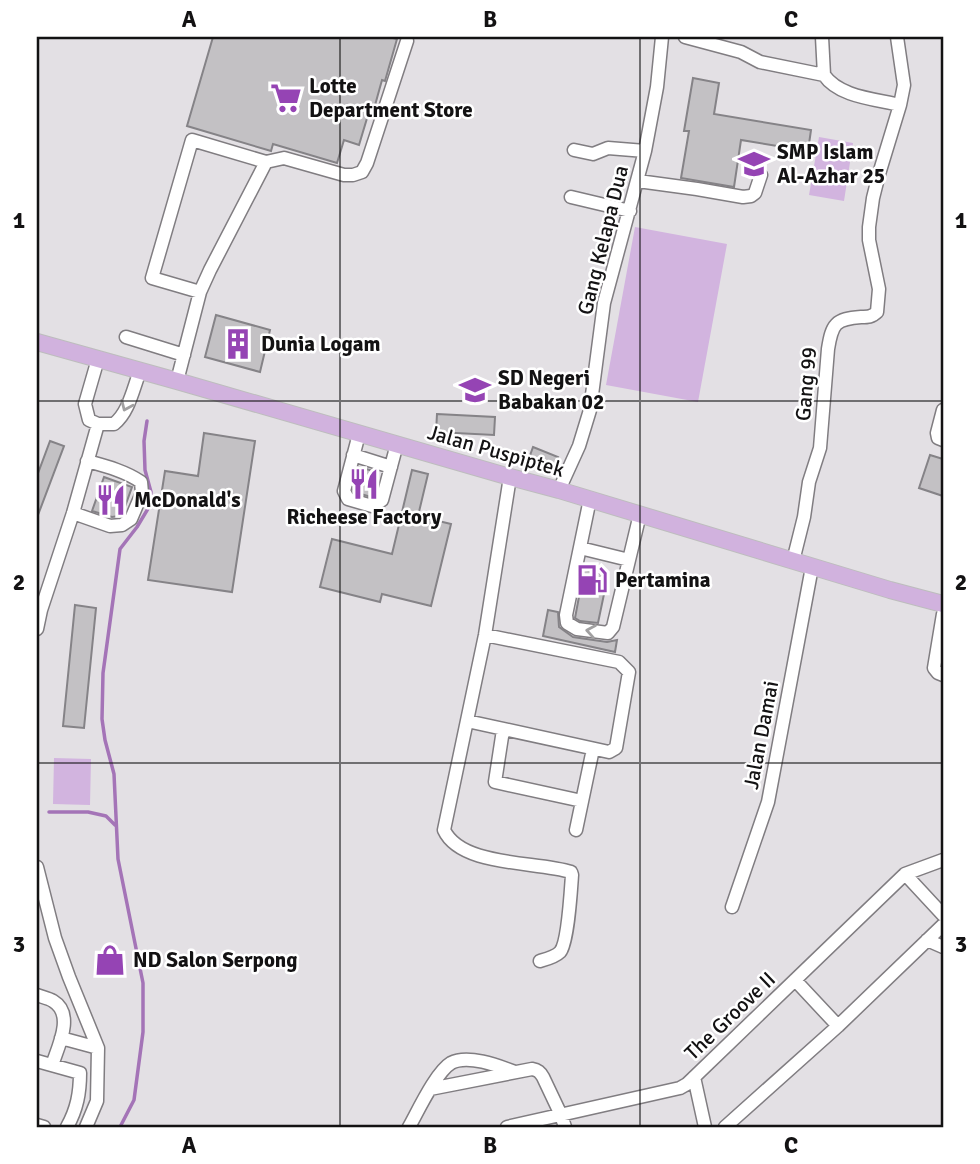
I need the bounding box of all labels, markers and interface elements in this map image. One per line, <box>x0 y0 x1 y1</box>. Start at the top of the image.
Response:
text: A <box>182 5 197 34</box>
text: B <box>483 5 497 34</box>
text: C <box>784 5 798 34</box>
place label: Lotte Department Store <box>309 73 473 123</box>
supermarket icon: Lotte Department Store <box>269 81 303 115</box>
place label: SMP Islam Al-Azhar 25 <box>777 139 885 189</box>
school or university icon: SMP Islam Al-Azhar 25 <box>737 147 771 181</box>
street label: Gang Kelapa Dua <box>572 163 634 317</box>
text: 1 <box>13 206 25 235</box>
text: 1 <box>955 206 967 235</box>
building icon: Dunia Logam <box>221 327 255 361</box>
place label: Dunia Logam <box>261 331 380 357</box>
street label: Gang 99 <box>790 346 822 422</box>
place label: SD Negeri Babakan 02 <box>498 365 604 415</box>
school or university icon: SD Negeri Babakan 02 <box>458 373 492 407</box>
one-way arrow <box>120 399 134 411</box>
street label: Jalan Puspiptek <box>425 419 568 483</box>
restaurant icon: Richeese Factory <box>347 467 381 501</box>
restaurant icon: McDonald's <box>94 483 128 517</box>
place label: McDonald's <box>134 487 241 513</box>
place label: Richeese Factory <box>287 504 442 530</box>
fuel station icon: Pertamina <box>575 563 609 597</box>
place label: Pertamina <box>615 567 711 593</box>
text: 2 <box>13 568 25 597</box>
text: 2 <box>955 568 967 597</box>
one-way arrow <box>585 624 597 639</box>
street label: Jalan Damai <box>738 679 784 791</box>
text: 3 <box>13 930 25 959</box>
text: 3 <box>955 930 967 959</box>
shop icon: ND Salon Serpong <box>93 943 127 977</box>
place label: ND Salon Serpong <box>133 947 298 973</box>
street label: The Groove II <box>679 966 781 1066</box>
text: A <box>182 1131 197 1160</box>
text: B <box>483 1131 497 1160</box>
text: C <box>784 1131 798 1160</box>

